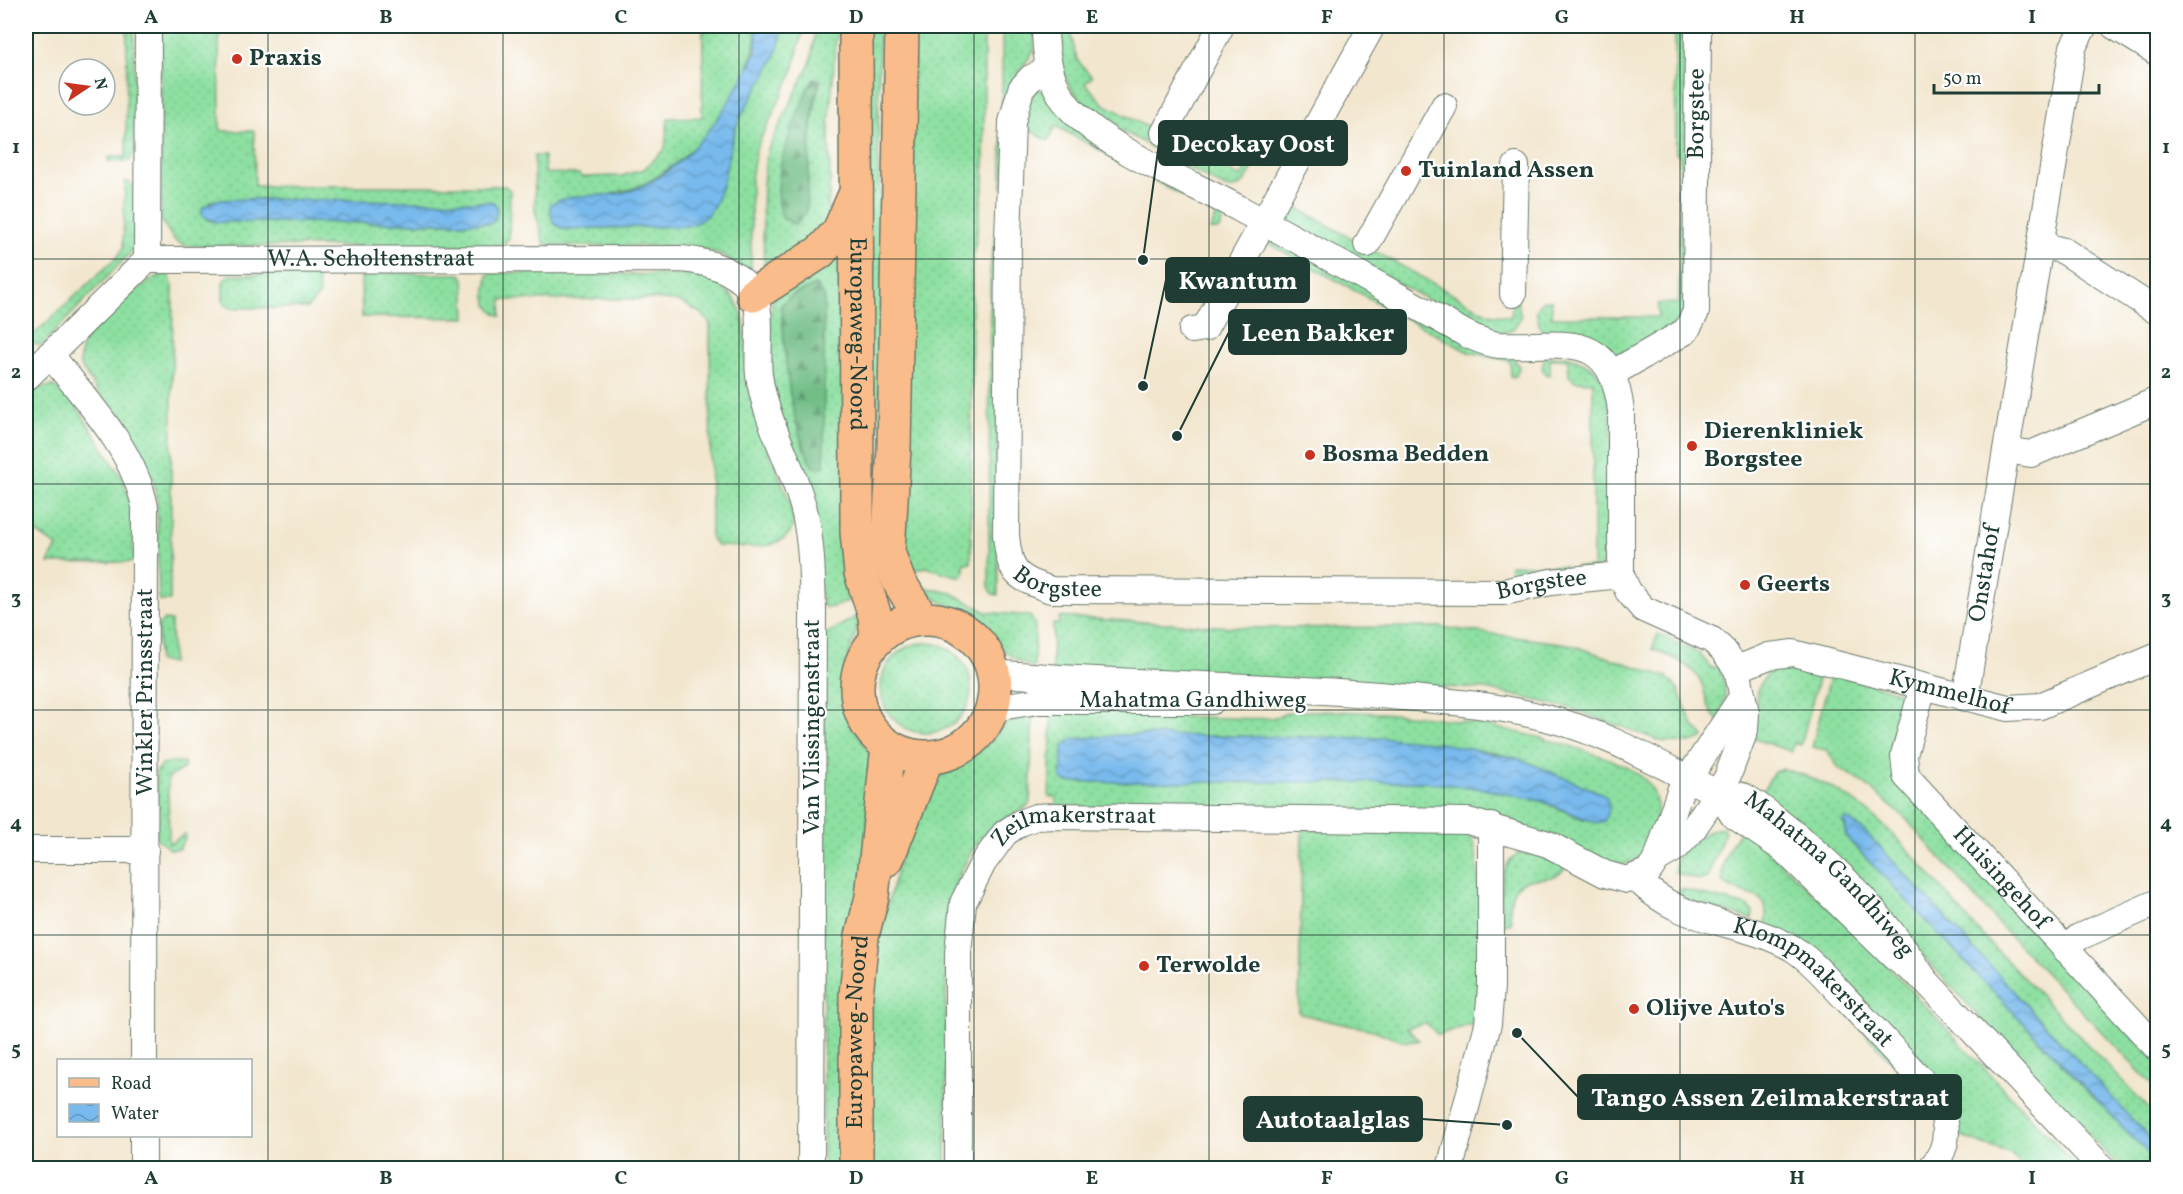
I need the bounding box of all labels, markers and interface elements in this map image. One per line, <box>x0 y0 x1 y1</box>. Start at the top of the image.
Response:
text: A <box>144 4 158 32</box>
text: B <box>379 4 393 32</box>
text: C <box>615 4 628 32</box>
text: D <box>849 4 863 32</box>
text: E <box>1086 4 1098 32</box>
text: F <box>1321 4 1333 32</box>
text: G <box>1555 4 1569 32</box>
text: H <box>1789 4 1805 32</box>
text: I <box>2028 4 2036 32</box>
place label: Praxis <box>249 42 322 76</box>
marker: Praxis <box>230 52 244 66</box>
north arrow <box>57 57 117 117</box>
scale bar <box>1934 57 2099 95</box>
text: 50 m <box>1943 67 1982 92</box>
street label: Borgstee <box>1680 68 1715 159</box>
text: N <box>88 76 112 93</box>
callout: Decokay Oost <box>1159 121 1347 165</box>
text: Decokay Oost <box>1171 127 1335 163</box>
text: 1 <box>12 134 20 162</box>
text: 1 <box>2162 134 2170 162</box>
place label: Tuinland Assen <box>1418 154 1594 188</box>
marker: Tuinland Assen <box>1399 164 1413 178</box>
street label: Europaweg-Noord <box>839 237 874 431</box>
street label: W.A. Scholtenstraat <box>267 242 475 277</box>
callout: Kwantum <box>1166 258 1309 302</box>
text: Kwantum <box>1178 264 1298 300</box>
callout: Leen Bakker <box>1229 310 1406 354</box>
text: Leen Bakker <box>1242 316 1394 352</box>
text: 2 <box>11 359 21 387</box>
text: 2 <box>2161 359 2171 387</box>
place label: Dierenkliniek Borgstee <box>1704 415 1864 477</box>
place label: Bosma Bedden <box>1322 438 1490 472</box>
marker: Dierenkliniek Borgstee <box>1685 439 1699 453</box>
marker: Bosma Bedden <box>1303 448 1317 462</box>
street label: Onstahof <box>1961 520 2011 625</box>
street label: Borgstee <box>1005 558 1102 607</box>
street label: Borgstee <box>1493 562 1588 610</box>
place label: Geerts <box>1757 568 1830 602</box>
marker: Geerts <box>1738 578 1752 592</box>
text: 3 <box>11 585 21 613</box>
text: 3 <box>2161 585 2171 613</box>
street label: Winkler Prinsstraat <box>129 588 163 796</box>
street label: Van Vlissingenstraat <box>796 619 830 835</box>
street label: Kymmelhof <box>1885 661 2016 725</box>
street label: Mahatma Gandhiweg <box>1079 684 1307 718</box>
street label: Mahatma Gandhiweg <box>1737 783 1922 965</box>
street label: Zeilmakerstraat <box>983 799 1156 854</box>
text: 4 <box>10 810 22 838</box>
text: 4 <box>2160 810 2172 838</box>
street label: Huisingehof <box>1944 819 2059 940</box>
street label: Klompmakerstraat <box>1729 910 1901 1056</box>
street label: Europaweg-Noord <box>838 934 879 1129</box>
place label: Terwolde <box>1156 949 1260 983</box>
marker: Terwolde <box>1137 959 1151 973</box>
place label: Olijve Auto's <box>1646 992 1785 1026</box>
marker: Olijve Auto's <box>1627 1002 1641 1016</box>
text: 5 <box>11 1036 21 1064</box>
text: 5 <box>2161 1036 2171 1064</box>
legend <box>57 1059 252 1137</box>
text: Road <box>111 1072 152 1097</box>
callout: Tango Assen Zeilmakerstraat <box>1578 1075 1961 1119</box>
text: Tango Assen Zeilmakerstraat <box>1591 1081 1949 1117</box>
callout: Autotaalglas <box>1244 1097 1422 1141</box>
text: Water <box>111 1102 159 1127</box>
text: Autotaalglas <box>1256 1103 1410 1139</box>
text: A <box>144 1165 158 1193</box>
text: B <box>379 1165 393 1193</box>
text: C <box>615 1165 628 1193</box>
text: D <box>849 1165 863 1193</box>
text: E <box>1086 1165 1098 1193</box>
text: F <box>1321 1165 1333 1193</box>
text: G <box>1555 1165 1569 1193</box>
text: H <box>1789 1165 1805 1193</box>
text: I <box>2028 1165 2036 1193</box>

